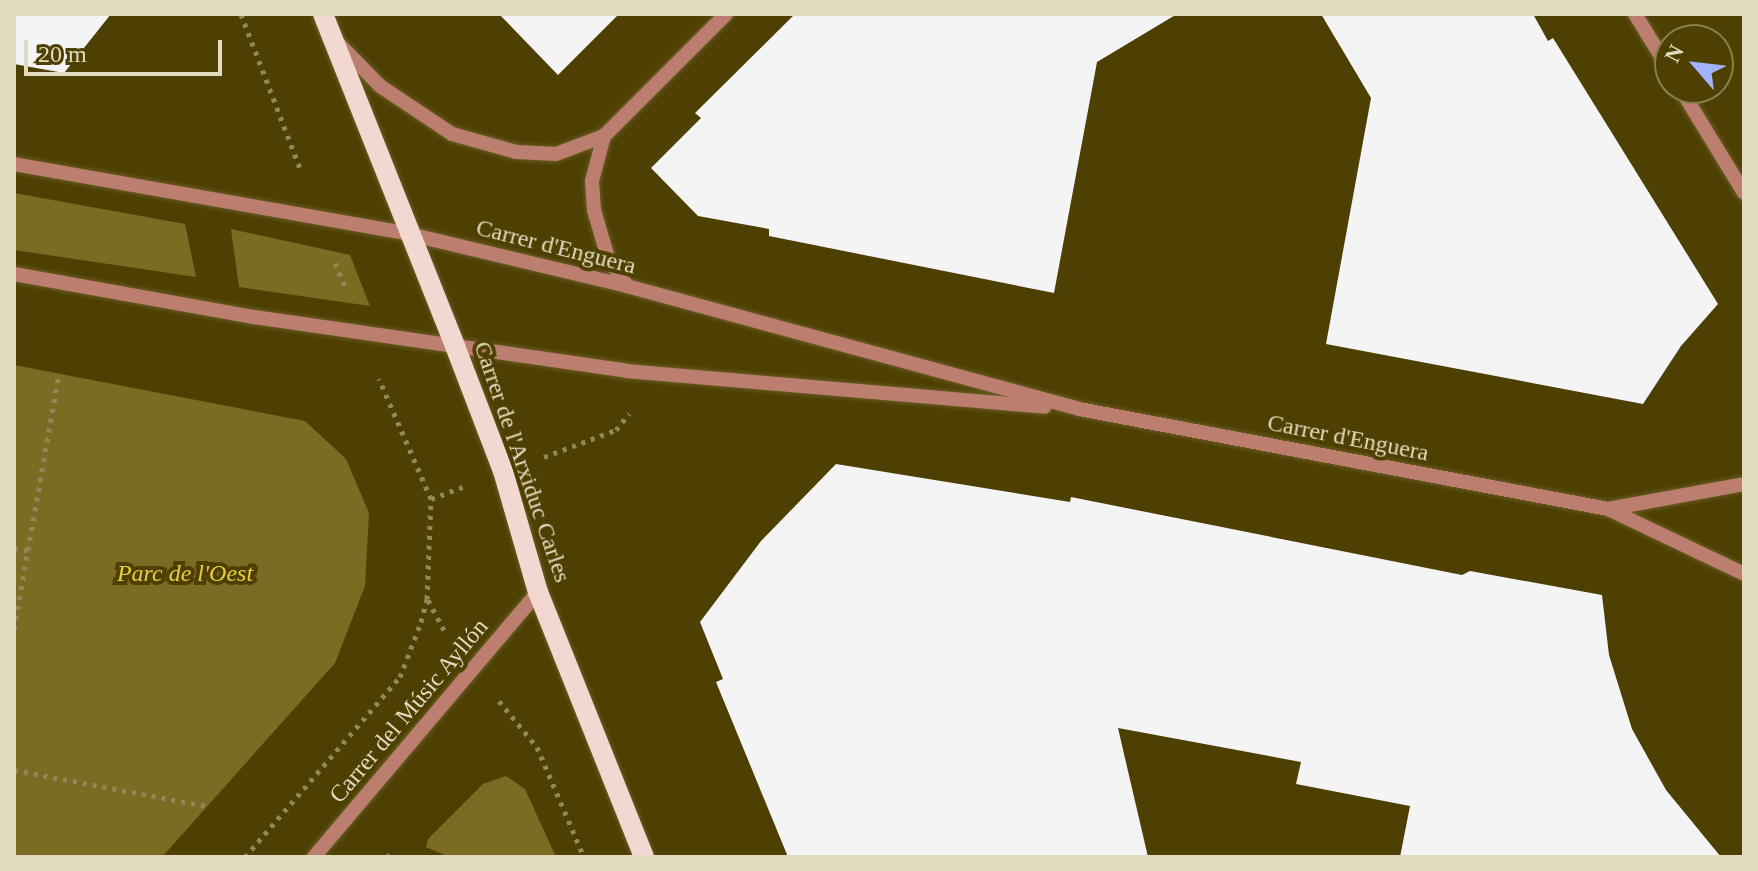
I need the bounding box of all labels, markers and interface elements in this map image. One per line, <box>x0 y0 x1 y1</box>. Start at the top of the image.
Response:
scale bar <box>28 24 226 74</box>
north arrow <box>1654 24 1734 104</box>
text: 20 m <box>38 41 87 67</box>
text: N <box>1659 41 1689 66</box>
street label: Carrer d'Enguera <box>473 213 639 281</box>
street label: Carrer de l'Arxiduc Carles <box>467 338 577 586</box>
street label: Carrer d'Enguera <box>1265 408 1431 468</box>
park label: Parc de l'Oest <box>117 560 253 588</box>
street label: Carrer del Músic Ayllón <box>323 612 495 810</box>

